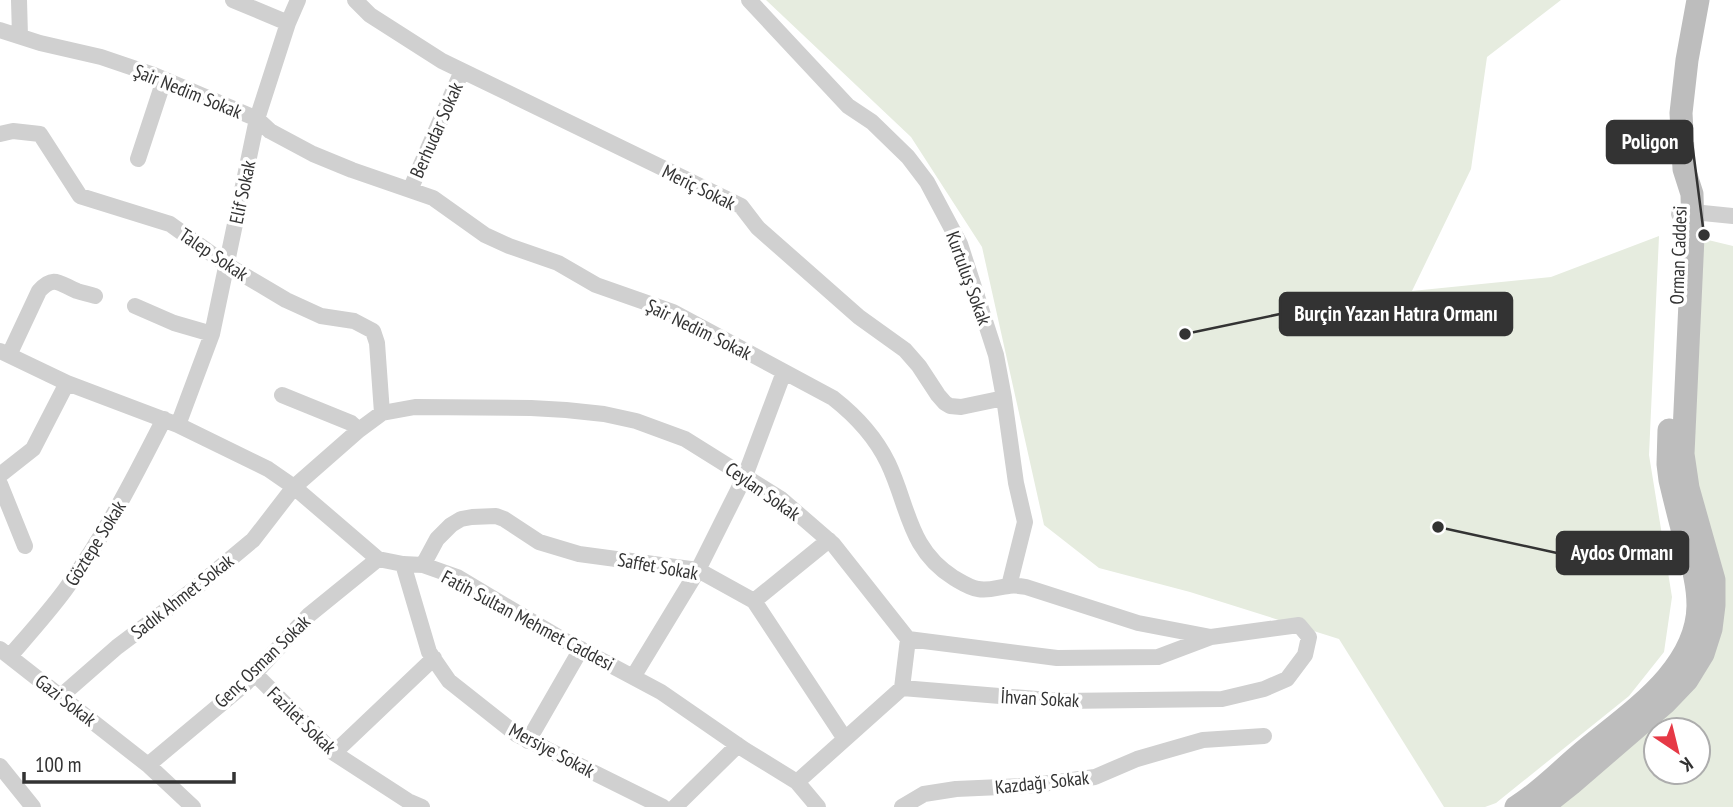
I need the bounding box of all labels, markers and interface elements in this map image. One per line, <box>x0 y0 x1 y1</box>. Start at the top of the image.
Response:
street label: Şair Nedim Sokak <box>130 58 246 124</box>
street label: Berhudar Sokak <box>404 78 468 182</box>
callout: Poligon <box>1607 121 1692 163</box>
text: Poligon <box>1622 128 1678 155</box>
street label: Elif Sokak <box>224 157 261 226</box>
street label: Meriç Sokak <box>659 159 740 215</box>
street label: Orman Caddesi <box>1664 205 1692 305</box>
street label: Talep Sokak <box>175 222 253 286</box>
street label: Kurtuluş Sokak <box>941 228 997 329</box>
street label: Şair Nedim Sokak <box>642 293 756 365</box>
callout: Burçin Yazan Hatıra Ormanı <box>1280 293 1512 335</box>
text: Burçin Yazan Hatıra Ormanı <box>1294 300 1498 327</box>
street label: Ceylan Sokak <box>721 457 806 526</box>
street label: Göztepe Sokak <box>59 495 131 590</box>
callout: Aydos Ormanı <box>1557 532 1688 574</box>
text: Aydos Ormanı <box>1570 539 1673 566</box>
street label: Saffet Sokak <box>616 547 701 585</box>
street label: Sadık Ahmet Sokak <box>126 548 239 644</box>
street label: Fatih Sultan Mehmet Caddesi <box>438 564 618 676</box>
street label: Genç Osman Sokak <box>209 609 315 713</box>
street label: Gazi Sokak <box>31 669 102 732</box>
street label: Fazilet Sokak <box>263 681 342 759</box>
street label: İhvan Sokak <box>1000 684 1081 712</box>
north arrow <box>1642 716 1712 786</box>
street label: Mersiye Sokak <box>505 717 599 783</box>
scale bar <box>24 740 234 784</box>
text: 100 m <box>35 751 81 778</box>
text: K <box>1676 752 1698 778</box>
street label: Kazdağı Sokak <box>994 765 1091 799</box>

